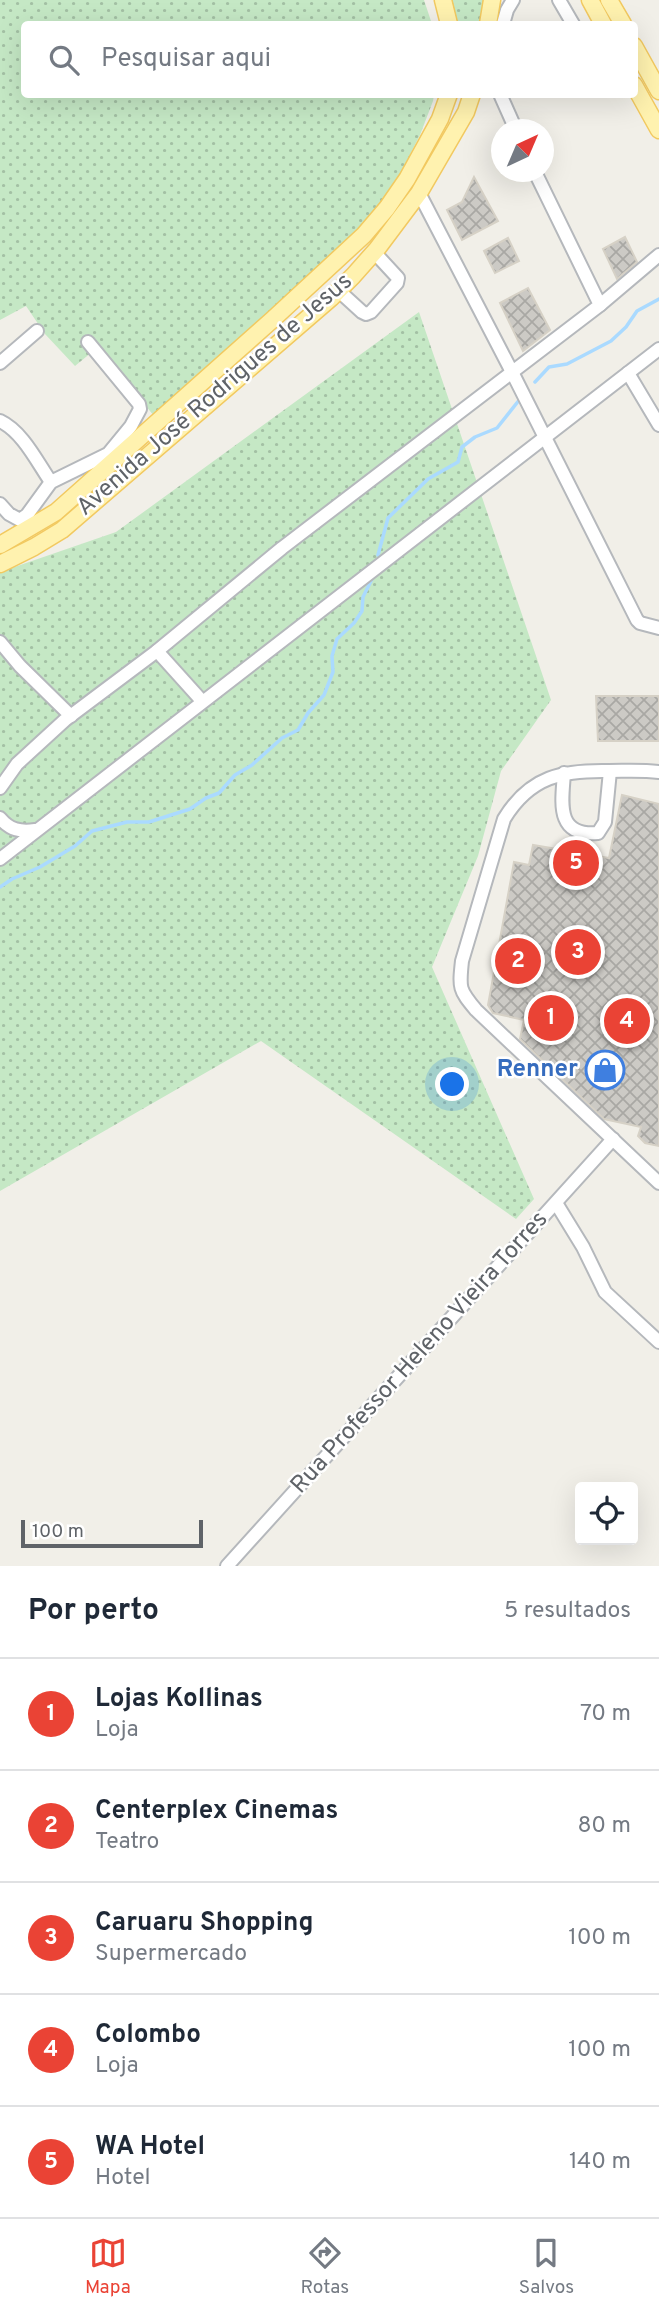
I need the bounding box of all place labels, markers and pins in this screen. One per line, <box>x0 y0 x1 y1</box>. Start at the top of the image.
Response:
pin: 5 <box>553 837 599 889</box>
pin: 3 <box>555 926 601 978</box>
pin: 2 <box>495 935 541 987</box>
pin: 1 <box>528 992 574 1044</box>
pin: 4 <box>604 995 650 1047</box>
shop icon: Renner <box>584 1049 626 1091</box>
place label: Renner <box>497 1055 578 1085</box>

